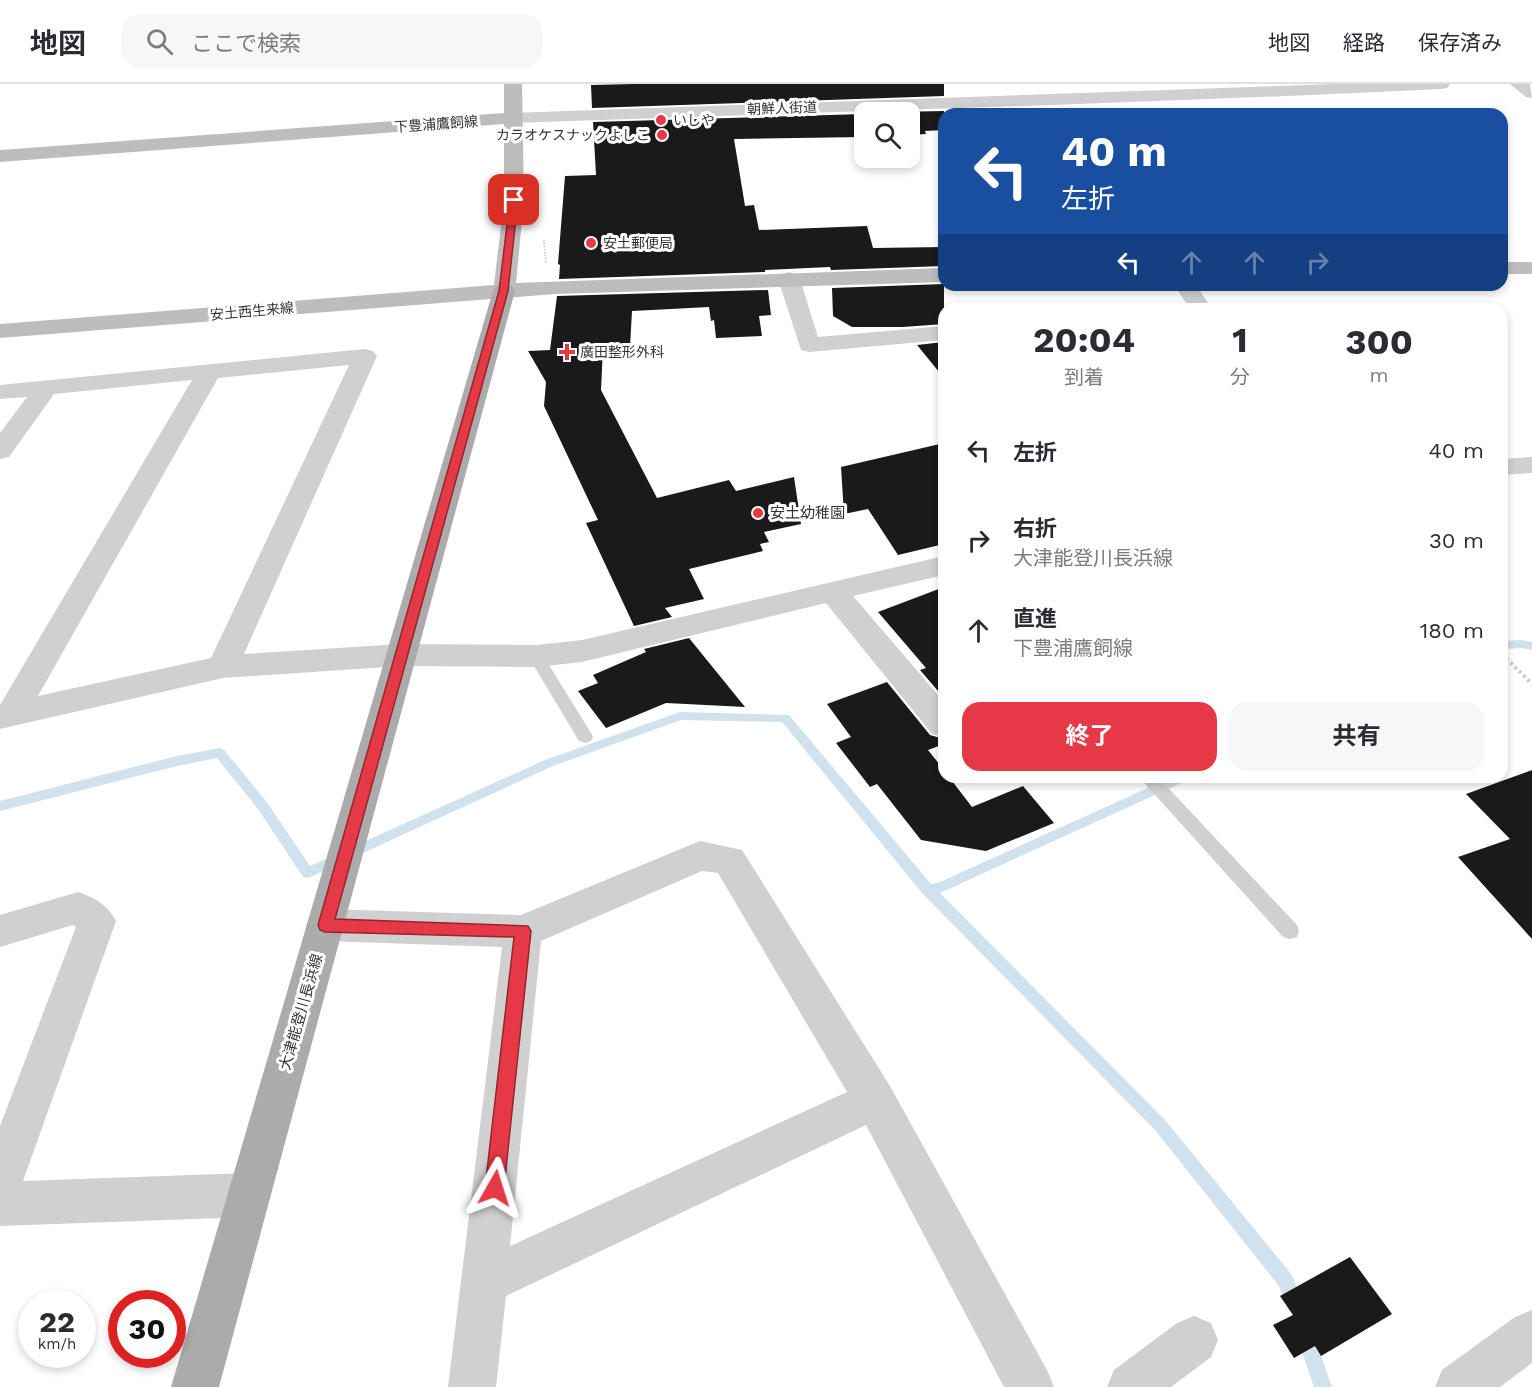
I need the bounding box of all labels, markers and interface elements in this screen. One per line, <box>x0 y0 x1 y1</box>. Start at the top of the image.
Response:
search box <box>122 14 542 68</box>
icon: search <box>143 25 176 58</box>
text: 地図 <box>30 27 86 60</box>
text: 地図 <box>1268 30 1310 55</box>
text: 経路 <box>1343 30 1385 55</box>
text: 保存済み <box>1418 30 1502 55</box>
text: ここで検索 <box>191 31 301 56</box>
street label: 朝鮮人街道 <box>747 99 817 117</box>
map controls <box>854 102 920 168</box>
button: search <box>854 102 920 168</box>
place label: いしや <box>673 112 715 128</box>
street label: 下豊浦鷹飼線 <box>394 113 478 135</box>
marker: いしや <box>654 113 668 127</box>
place label: カラオケスナックよしこ <box>496 127 650 143</box>
text: 40 m <box>1061 127 1167 176</box>
marker: カラオケスナックよしこ <box>655 128 669 142</box>
icon: left <box>962 132 1040 210</box>
pin <box>488 174 539 225</box>
icon: arrive <box>497 183 530 216</box>
text: 左折 <box>1061 183 1115 215</box>
place label: 安土郵便局 <box>603 235 673 251</box>
marker: 安土郵便局 <box>584 236 598 250</box>
icon: left <box>1112 246 1145 279</box>
icon: ahead <box>1175 246 1208 279</box>
icon: ahead <box>1238 246 1271 279</box>
icon: right <box>1301 246 1334 279</box>
street label: 安土西生来線 <box>209 299 295 323</box>
text: 20:04 <box>1033 319 1135 361</box>
text: 1 <box>1232 319 1248 361</box>
text: 300 <box>1345 321 1413 363</box>
marker: 廣田整形外科 <box>558 343 576 361</box>
place label: 廣田整形外科 <box>580 344 664 360</box>
text: m <box>1370 363 1389 387</box>
text: 到着 <box>1064 365 1104 389</box>
text: 分 <box>1230 365 1250 389</box>
icon: left <box>962 434 995 467</box>
text: 40 m <box>1428 438 1484 463</box>
text: 左折 <box>1013 440 1057 465</box>
place label: 安土幼稚園 <box>770 504 845 522</box>
marker: 安土幼稚園 <box>751 506 765 520</box>
text: 右折 <box>1013 516 1057 541</box>
icon: right <box>962 524 995 557</box>
text: 30 m <box>1429 528 1484 553</box>
text: 大津能登川長浜線 <box>1013 546 1173 570</box>
text: 直進 <box>1013 606 1057 631</box>
icon: ahead <box>962 614 995 647</box>
text: 180 m <box>1420 618 1484 643</box>
text: 下豊浦鷹飼線 <box>1013 636 1133 660</box>
button: 終了 <box>962 702 1217 771</box>
button: 共有 <box>1229 702 1484 771</box>
street label: 大津能登川長浜線 <box>276 952 326 1072</box>
position arrow <box>463 1156 527 1220</box>
speed limit sign: 30 <box>108 1290 186 1368</box>
text: 22 <box>39 1304 75 1339</box>
text: km/h <box>38 1335 76 1353</box>

